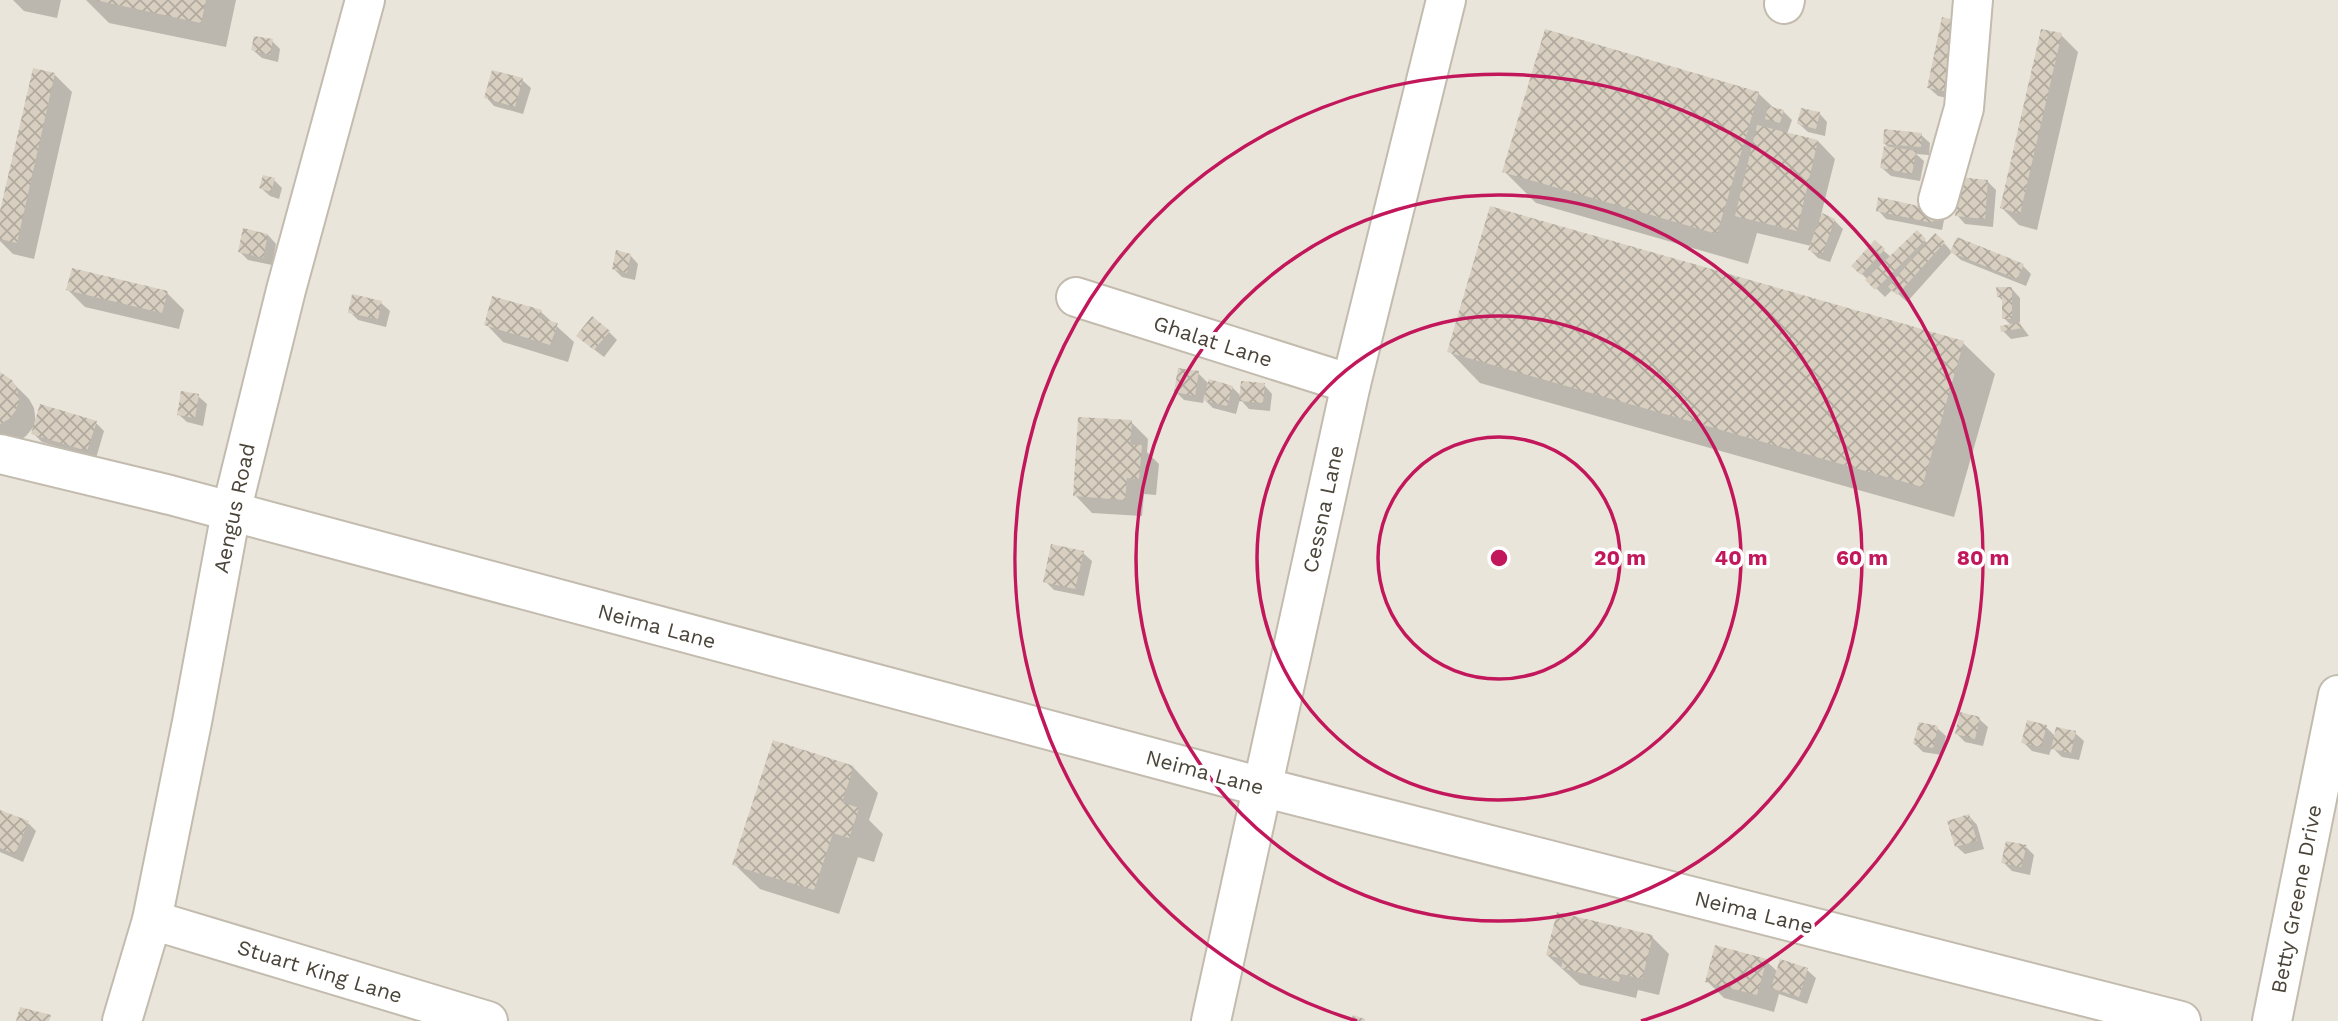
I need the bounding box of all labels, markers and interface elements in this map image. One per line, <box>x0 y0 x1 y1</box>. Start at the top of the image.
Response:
street label: Ghalat Lane <box>1150 310 1276 372</box>
street label: Aengus Road <box>208 441 260 575</box>
street label: Cessna Lane <box>1297 443 1349 575</box>
text: 20 m <box>1594 545 1646 570</box>
text: 40 m <box>1715 545 1767 570</box>
text: 60 m <box>1836 545 1888 570</box>
text: 80 m <box>1957 545 2009 570</box>
centre of rings <box>1487 546 1511 570</box>
street label: Neima Lane <box>595 598 719 654</box>
street label: Neima Lane <box>1143 744 1267 800</box>
street label: Betty Greene Drive <box>2265 803 2327 995</box>
street label: Neima Lane <box>1692 885 1816 939</box>
street label: Stuart King Lane <box>234 934 406 1008</box>

